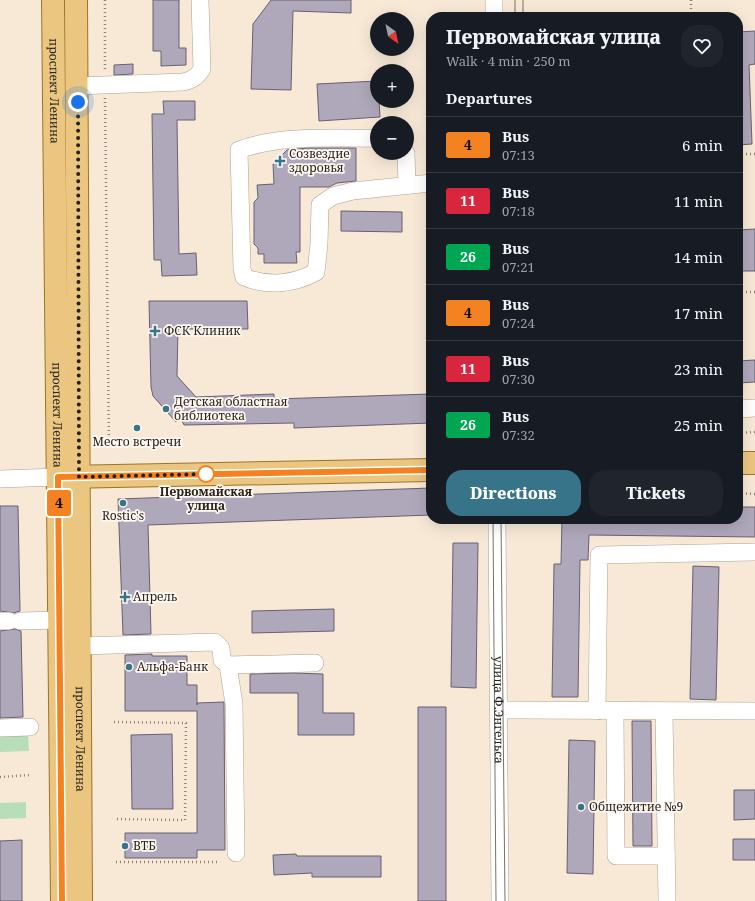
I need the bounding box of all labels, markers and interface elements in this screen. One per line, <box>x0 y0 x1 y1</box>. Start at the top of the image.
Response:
north arrow <box>370 12 414 56</box>
map controls <box>370 12 414 160</box>
text: Первомайская улица <box>446 24 661 50</box>
button: heart <box>681 25 723 67</box>
street label: проспект Ленина <box>45 38 63 144</box>
text: Walk · 4 min · 250 m <box>446 52 571 70</box>
button: + <box>370 64 414 108</box>
text: Departures <box>446 88 532 108</box>
your location <box>68 92 88 112</box>
button: − <box>370 116 414 160</box>
text: Bus <box>502 126 529 146</box>
text: 4 <box>464 135 472 154</box>
text: 6 min <box>682 135 723 155</box>
place label: Созвездие здоровья <box>289 145 350 176</box>
text: 07:13 <box>502 146 535 164</box>
marker: Созвездие здоровья <box>274 155 286 167</box>
text: Bus <box>502 182 529 202</box>
text: 11 <box>460 191 476 210</box>
text: 11 min <box>674 191 723 211</box>
text: 07:18 <box>502 202 535 220</box>
text: Bus <box>502 238 529 258</box>
text: 26 <box>460 247 476 266</box>
text: 14 min <box>674 247 723 267</box>
text: 07:21 <box>502 258 535 276</box>
text: Bus <box>502 294 529 314</box>
text: 4 <box>464 303 472 322</box>
text: 17 min <box>674 303 723 323</box>
text: 07:24 <box>502 314 535 332</box>
place label: ФСК Клиник <box>164 322 241 339</box>
marker: ФСК Клиник <box>149 325 161 337</box>
text: Bus <box>502 350 529 370</box>
text: 11 <box>460 359 476 378</box>
text: 23 min <box>674 359 723 379</box>
street label: проспект Ленина <box>49 362 67 468</box>
text: 07:30 <box>502 370 535 388</box>
place label: Детская областная библиотека <box>174 393 288 424</box>
marker: Детская областная библиотека <box>161 404 171 414</box>
text: Bus <box>502 406 529 426</box>
text: 26 <box>460 415 476 434</box>
text: 25 min <box>674 415 723 435</box>
marker: Место встречи <box>132 423 142 433</box>
text: 07:32 <box>502 426 535 444</box>
place label: Место встречи <box>93 433 181 450</box>
marker: Первомайская улица <box>197 465 215 483</box>
button: Directions <box>446 470 581 516</box>
button: Tickets <box>589 470 723 516</box>
place label: Первомайская улица <box>160 483 253 514</box>
line badge: 4 <box>46 490 72 516</box>
text: 4 <box>55 493 63 512</box>
marker: Rostic's <box>118 498 128 508</box>
place label: Rostic's <box>102 507 144 524</box>
place label: Апрель <box>133 588 178 605</box>
marker: Апрель <box>120 592 130 602</box>
street label: улица Ф.Энгельса <box>490 656 508 764</box>
place label: Альфа-Банк <box>137 658 209 675</box>
marker: Альфа-Банк <box>124 662 134 672</box>
street label: проспект Ленина <box>72 686 89 792</box>
place label: Общежитие №9 <box>589 798 683 815</box>
marker: Общежитие №9 <box>576 802 586 812</box>
place label: ВТБ <box>133 837 156 854</box>
marker: ВТБ <box>120 841 130 851</box>

